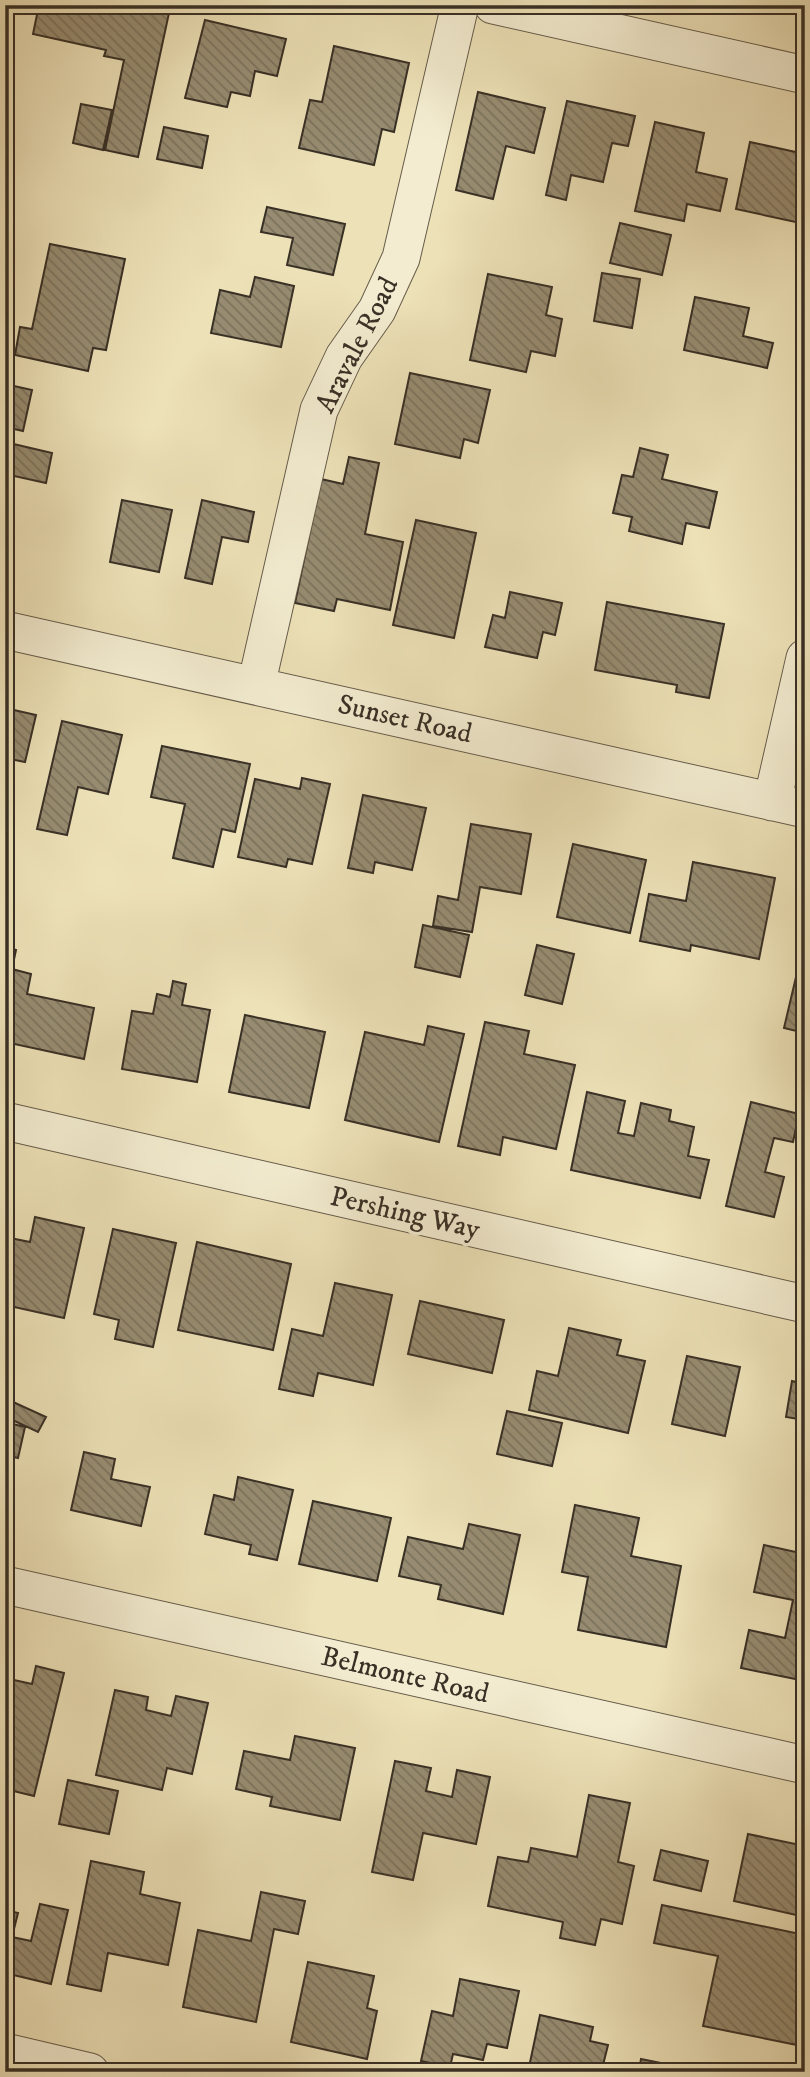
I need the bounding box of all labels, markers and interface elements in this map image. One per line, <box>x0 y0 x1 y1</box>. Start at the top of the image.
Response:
street label: Aravale Road <box>308 271 406 419</box>
street label: Sunset Road <box>334 687 476 751</box>
street label: Pershing Way <box>327 1179 484 1247</box>
street label: Belmonte Road <box>318 1639 492 1711</box>

